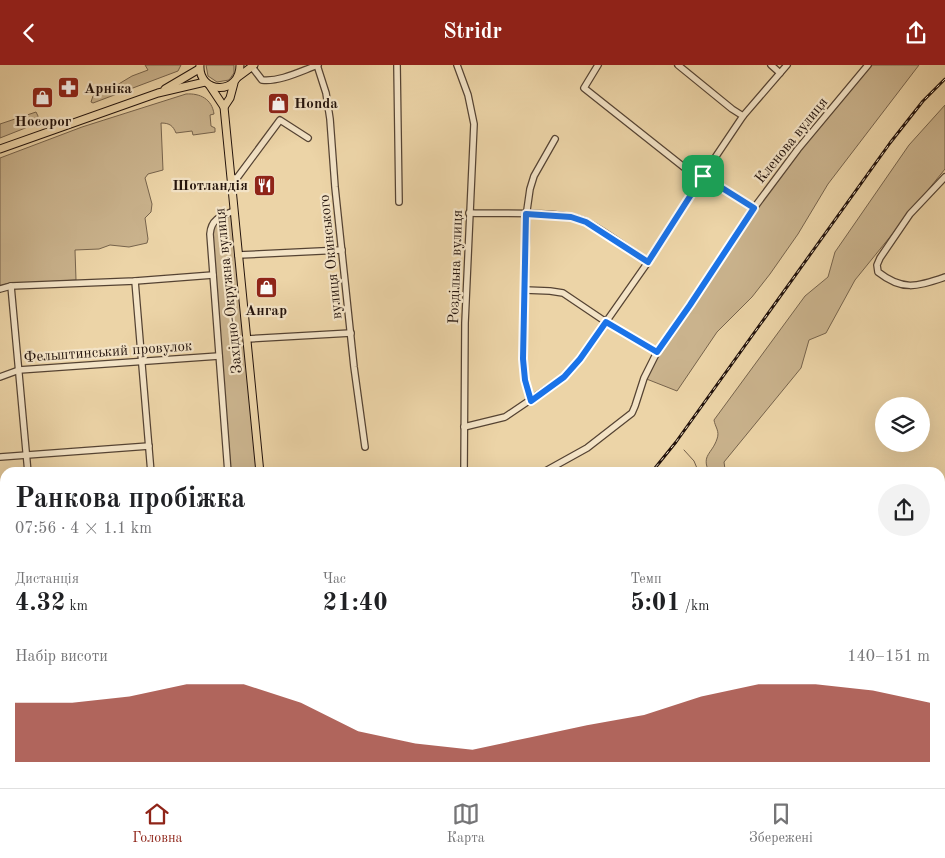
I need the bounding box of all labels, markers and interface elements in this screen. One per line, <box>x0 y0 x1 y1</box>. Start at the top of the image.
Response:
icon: back <box>15 19 43 47</box>
icon: share <box>902 19 930 47</box>
text: Stridr <box>443 21 502 43</box>
pharmacy icon: Арніка <box>56 76 80 100</box>
place label: Арніка <box>84 82 132 97</box>
shop icon: Носорог <box>31 86 55 110</box>
shop icon: Honda <box>266 91 290 115</box>
street label: Кленова вулиця <box>753 95 831 187</box>
place label: Honda <box>294 97 338 112</box>
place label: Носорог <box>15 115 72 130</box>
pin <box>682 155 724 197</box>
icon: arrive <box>689 162 717 190</box>
restaurant icon: Шотландія <box>252 173 276 197</box>
place label: Шотландія <box>172 179 248 194</box>
street label: вулиця Окинського <box>317 194 346 320</box>
street label: Західно-Окружна вулиця <box>213 207 246 374</box>
street label: Роздільна вулиця <box>447 209 466 324</box>
shop icon: Ангар <box>254 275 278 299</box>
place label: Ангар <box>245 304 287 319</box>
street label: Фельштинський провулок <box>23 339 193 366</box>
map controls <box>875 397 930 452</box>
button: layers <box>875 397 930 452</box>
button: share <box>878 484 930 536</box>
text: Ранкова пробіжка <box>15 486 245 514</box>
text: 07:56 · 4 × 1.1 km <box>15 521 152 537</box>
text: Дистанція <box>15 572 79 586</box>
text: Час <box>323 572 346 586</box>
text: Темп <box>630 572 662 586</box>
text: 4.32 <box>15 591 66 616</box>
text: 21:40 <box>323 591 388 616</box>
text: 5:01 <box>630 591 681 616</box>
text: km <box>66 599 88 613</box>
text: /km <box>681 599 709 613</box>
text: Набір висоти <box>15 649 108 665</box>
text: 140–151 m <box>847 649 930 665</box>
tab: Головна <box>132 800 183 847</box>
tab: Карта <box>447 800 485 847</box>
tab: Збережені <box>749 800 813 847</box>

